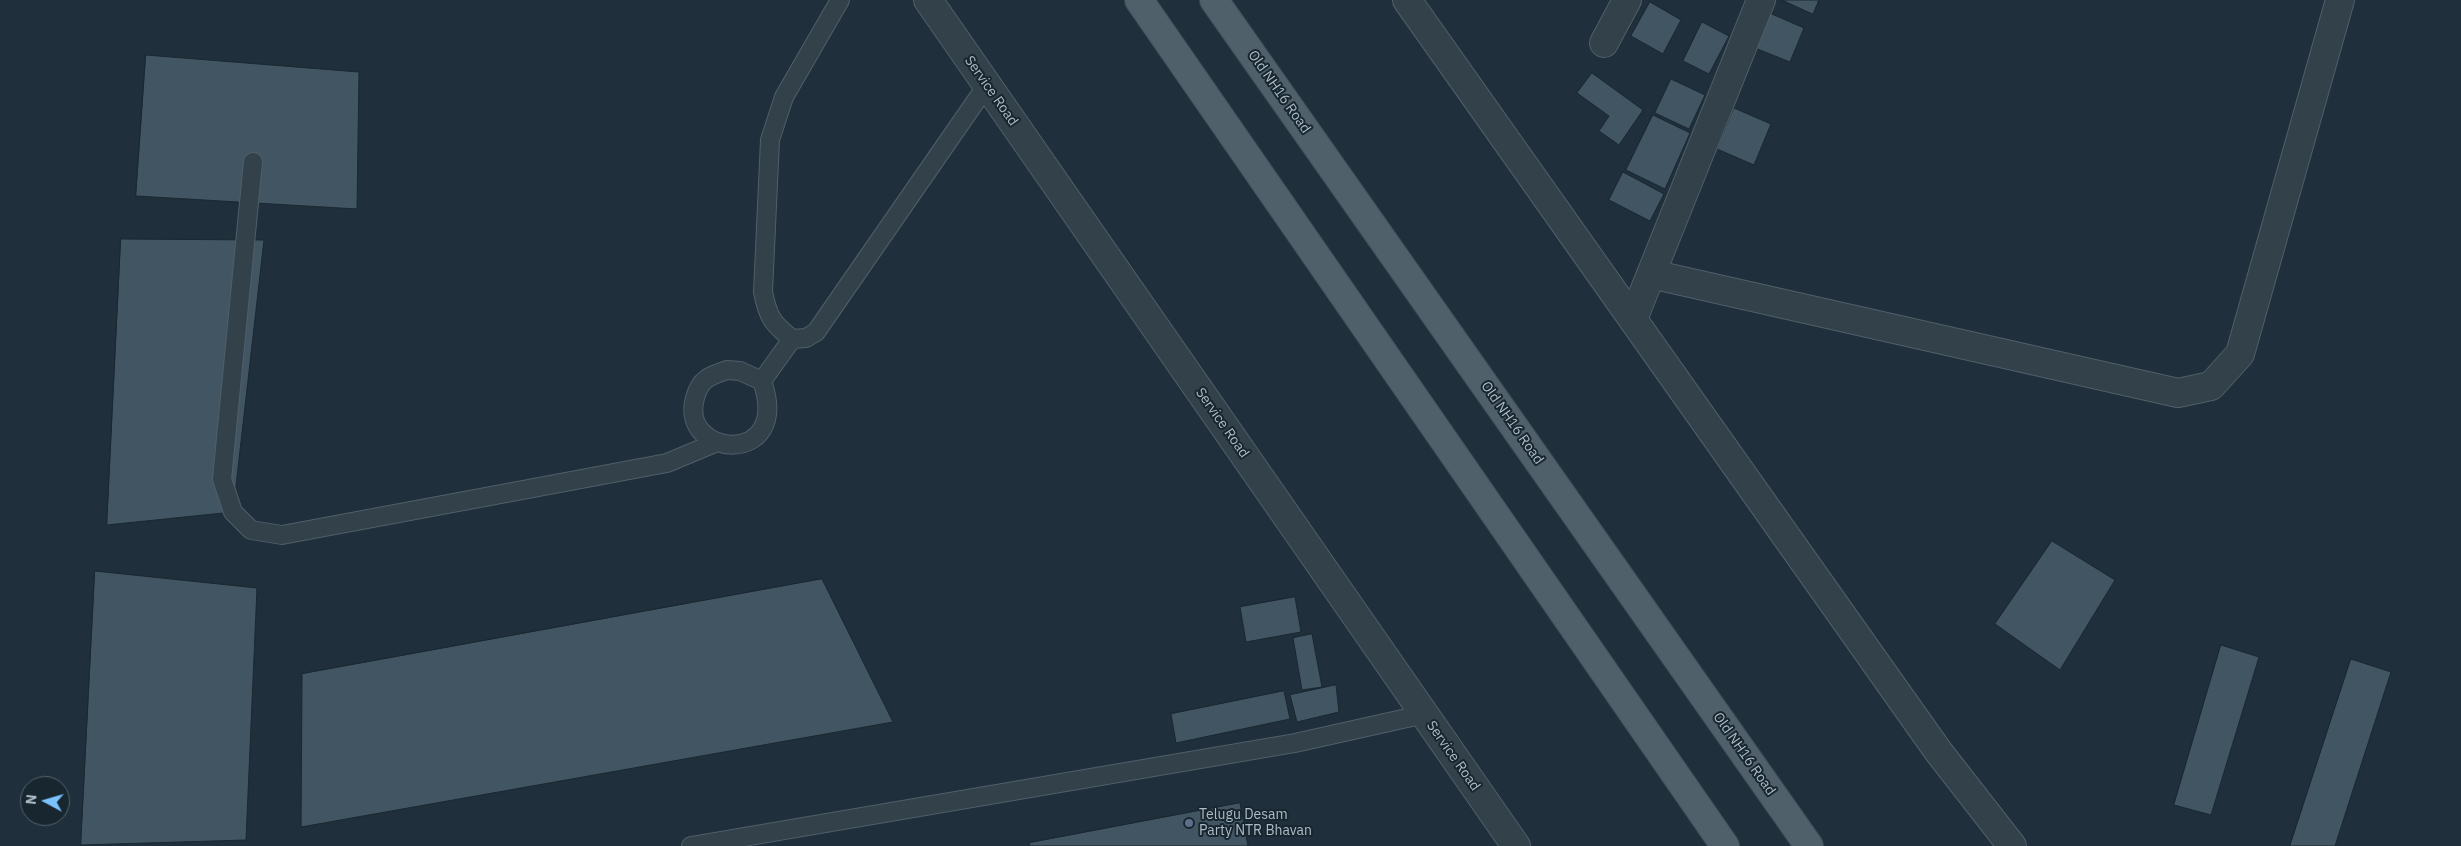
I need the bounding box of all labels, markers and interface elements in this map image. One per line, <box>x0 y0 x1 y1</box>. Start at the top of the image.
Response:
street label: Old NH16 Road <box>1244 47 1314 137</box>
street label: Service Road <box>961 53 1021 129</box>
street label: Old NH16 Road <box>1477 378 1547 468</box>
street label: Service Road <box>1192 385 1252 461</box>
street label: Old NH16 Road <box>1709 709 1779 799</box>
street label: Service Road <box>1423 718 1483 794</box>
north arrow <box>20 776 70 826</box>
text: N <box>22 794 41 806</box>
place label: Telugu Desam Party NTR Bhavan <box>1199 807 1312 840</box>
marker: Telugu Desam Party NTR Bhavan <box>1183 817 1195 829</box>

